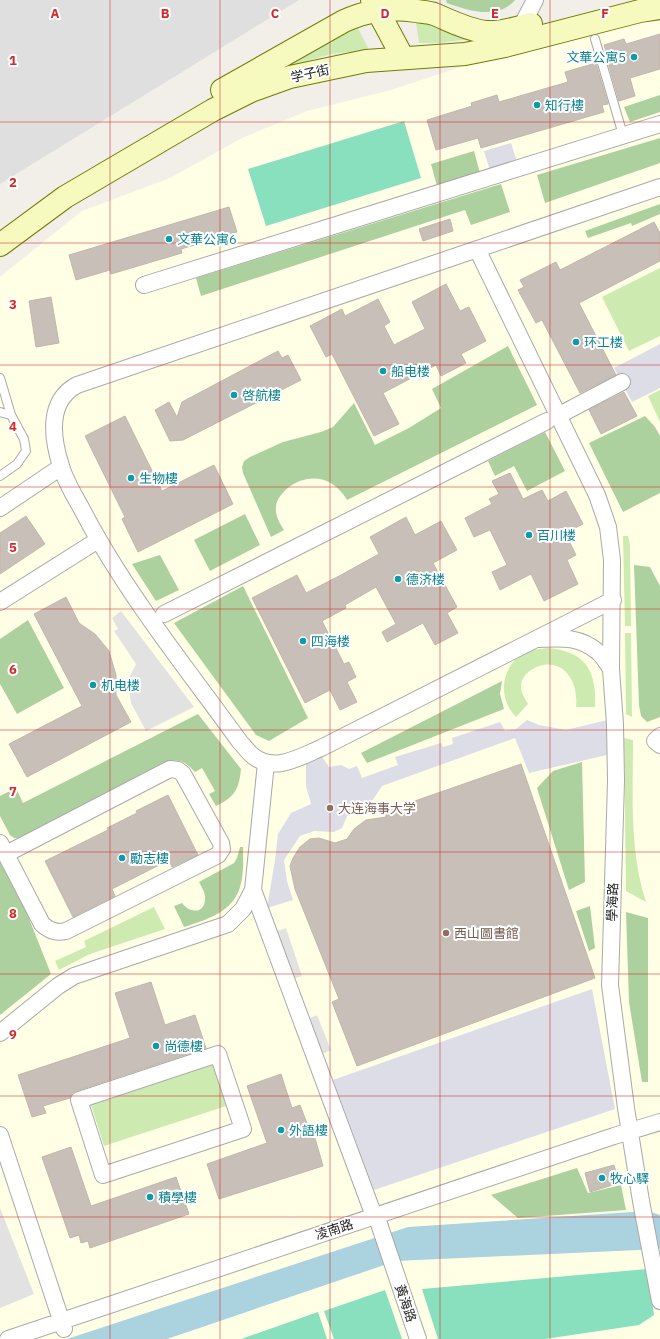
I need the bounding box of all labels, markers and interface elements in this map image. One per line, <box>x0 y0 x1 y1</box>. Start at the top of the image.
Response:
text: A <box>51 5 60 22</box>
text: B <box>161 5 170 22</box>
text: C <box>271 5 280 22</box>
text: D <box>380 5 390 22</box>
text: E <box>491 5 499 22</box>
text: F <box>601 5 609 22</box>
place label: 文華公寓5 <box>566 49 626 66</box>
text: 1 <box>9 52 17 69</box>
marker: 文華公寓5 <box>629 52 639 62</box>
street label: 学子街 <box>289 61 331 86</box>
place label: 知行樓 <box>545 97 584 114</box>
marker: 知行樓 <box>532 100 542 110</box>
text: 2 <box>9 174 17 191</box>
place label: 文華公寓6 <box>177 231 237 248</box>
marker: 文華公寓6 <box>164 234 174 244</box>
text: 3 <box>9 296 17 313</box>
place label: 环工楼 <box>584 334 623 351</box>
marker: 环工楼 <box>571 337 581 347</box>
place label: 船电楼 <box>391 363 430 380</box>
marker: 船电楼 <box>378 366 388 376</box>
place label: 啓航樓 <box>242 387 281 404</box>
marker: 啓航樓 <box>229 390 239 400</box>
text: 4 <box>9 418 17 435</box>
place label: 生物樓 <box>139 470 178 487</box>
marker: 生物樓 <box>126 473 136 483</box>
place label: 百川楼 <box>537 527 576 544</box>
marker: 百川楼 <box>524 530 534 540</box>
text: 5 <box>9 539 17 556</box>
place label: 德济楼 <box>406 571 445 588</box>
marker: 德济楼 <box>393 574 403 584</box>
place label: 四海楼 <box>311 633 350 650</box>
marker: 四海楼 <box>298 636 308 646</box>
text: 6 <box>9 661 17 678</box>
place label: 机电楼 <box>101 677 140 694</box>
marker: 机电楼 <box>88 680 98 690</box>
text: 7 <box>9 783 17 800</box>
place label: 大连海事大学 <box>338 800 416 817</box>
marker: 大连海事大学 <box>325 803 335 813</box>
place label: 勵志樓 <box>130 850 169 867</box>
marker: 勵志樓 <box>117 853 127 863</box>
street label: 學海路 <box>603 882 622 922</box>
text: 8 <box>9 905 17 922</box>
place label: 西山圖書館 <box>454 925 519 942</box>
marker: 西山圖書館 <box>441 928 451 938</box>
text: 9 <box>9 1026 17 1043</box>
place label: 尚德樓 <box>164 1038 203 1055</box>
marker: 尚德樓 <box>151 1041 161 1051</box>
place label: 外語樓 <box>289 1122 328 1139</box>
marker: 外語樓 <box>276 1125 286 1135</box>
place label: 牧心驛 <box>610 1170 649 1187</box>
marker: 牧心驛 <box>597 1173 607 1183</box>
place label: 積學樓 <box>158 1189 197 1206</box>
marker: 積學樓 <box>145 1192 155 1202</box>
street label: 凌南路 <box>313 1215 355 1244</box>
street label: 黃海路 <box>391 1282 420 1324</box>

